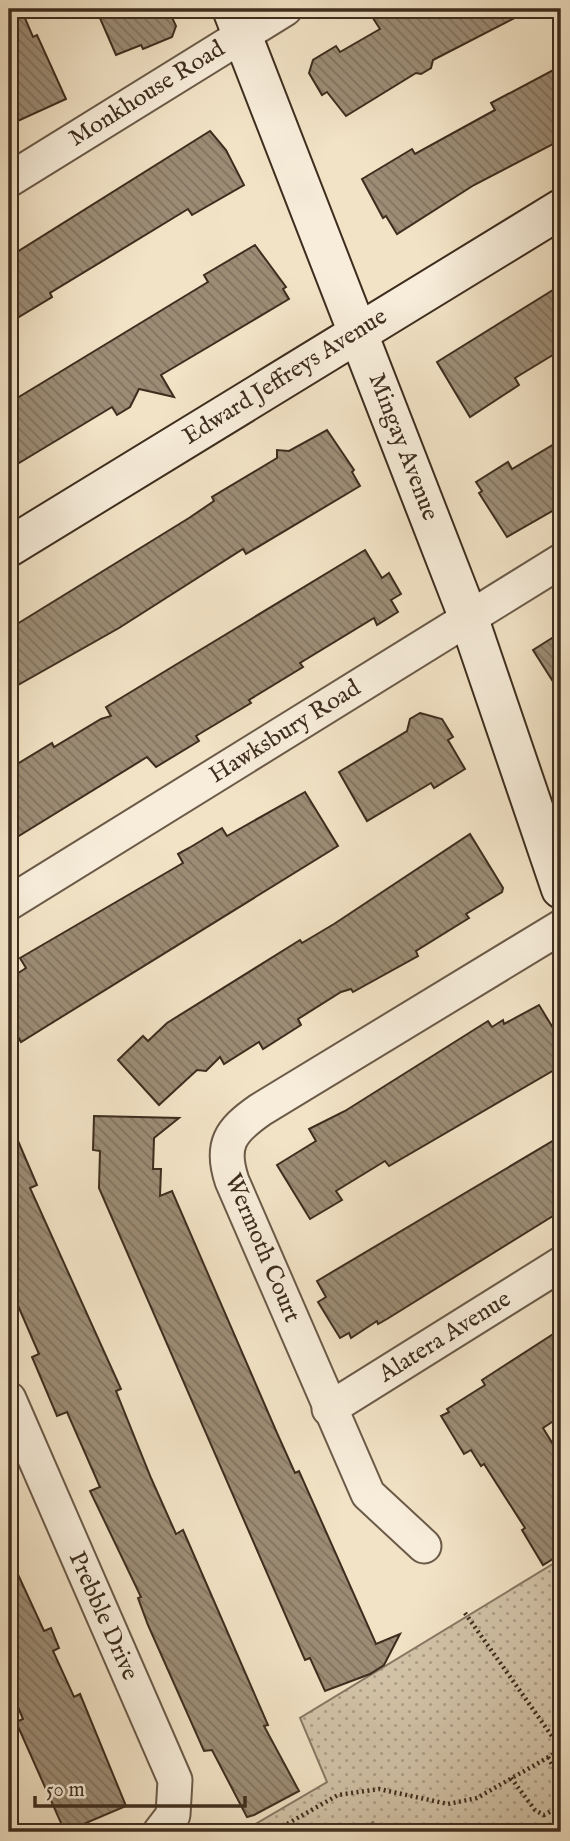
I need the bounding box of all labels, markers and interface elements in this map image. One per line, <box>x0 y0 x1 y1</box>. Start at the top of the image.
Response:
street label: Monkhouse Road <box>63 34 231 154</box>
street label: Edward Jeffreys Avenue <box>177 302 393 452</box>
street label: Mingay Avenue <box>361 369 445 525</box>
street label: Hawksbury Road <box>204 673 367 791</box>
street label: Wermoth Court <box>217 1169 307 1327</box>
street label: Alatera Avenue <box>372 1284 517 1390</box>
street label: Prebble Drive <box>61 1547 145 1685</box>
scale bar <box>35 1764 245 1808</box>
text: 50 m <box>46 1777 85 1804</box>

